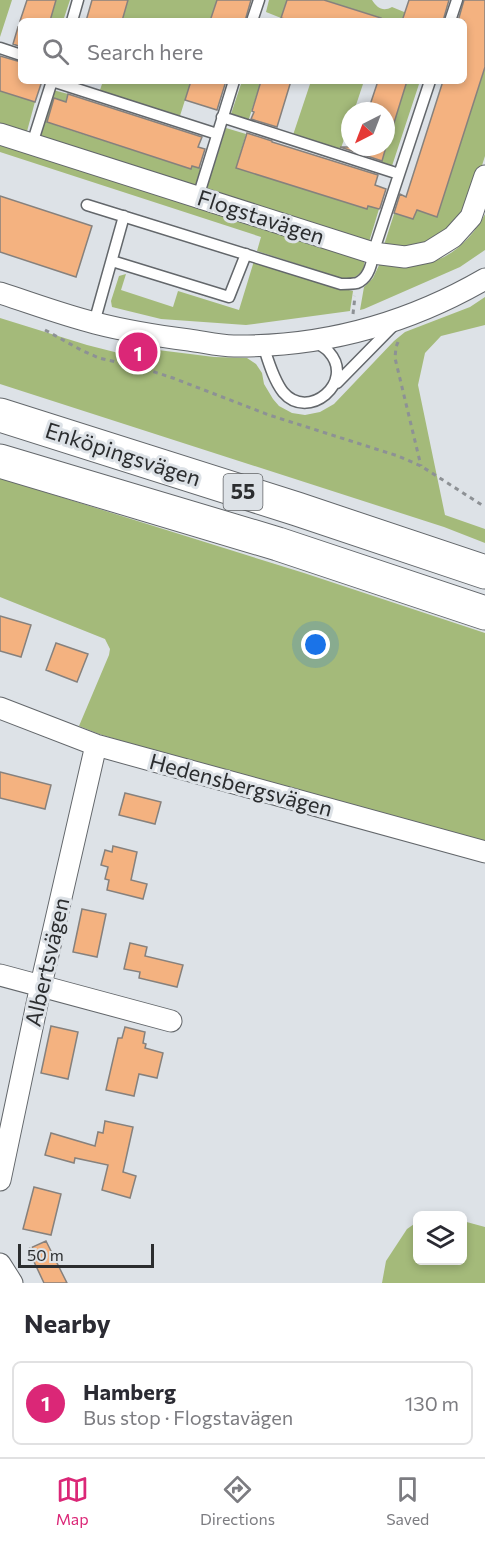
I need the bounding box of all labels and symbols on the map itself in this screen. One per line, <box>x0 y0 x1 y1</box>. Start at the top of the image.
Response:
north arrow <box>341 102 395 156</box>
street label: Flogstavägen <box>194 183 328 250</box>
pin: 1 <box>118 330 158 374</box>
street label: Enköpingsvägen <box>42 416 204 491</box>
road number: 55 <box>224 474 262 510</box>
your location <box>301 630 330 659</box>
street label: Hedensbergsvägen <box>147 747 336 822</box>
street label: Albertsvägen <box>19 895 74 1029</box>
scale bar <box>18 1241 154 1268</box>

